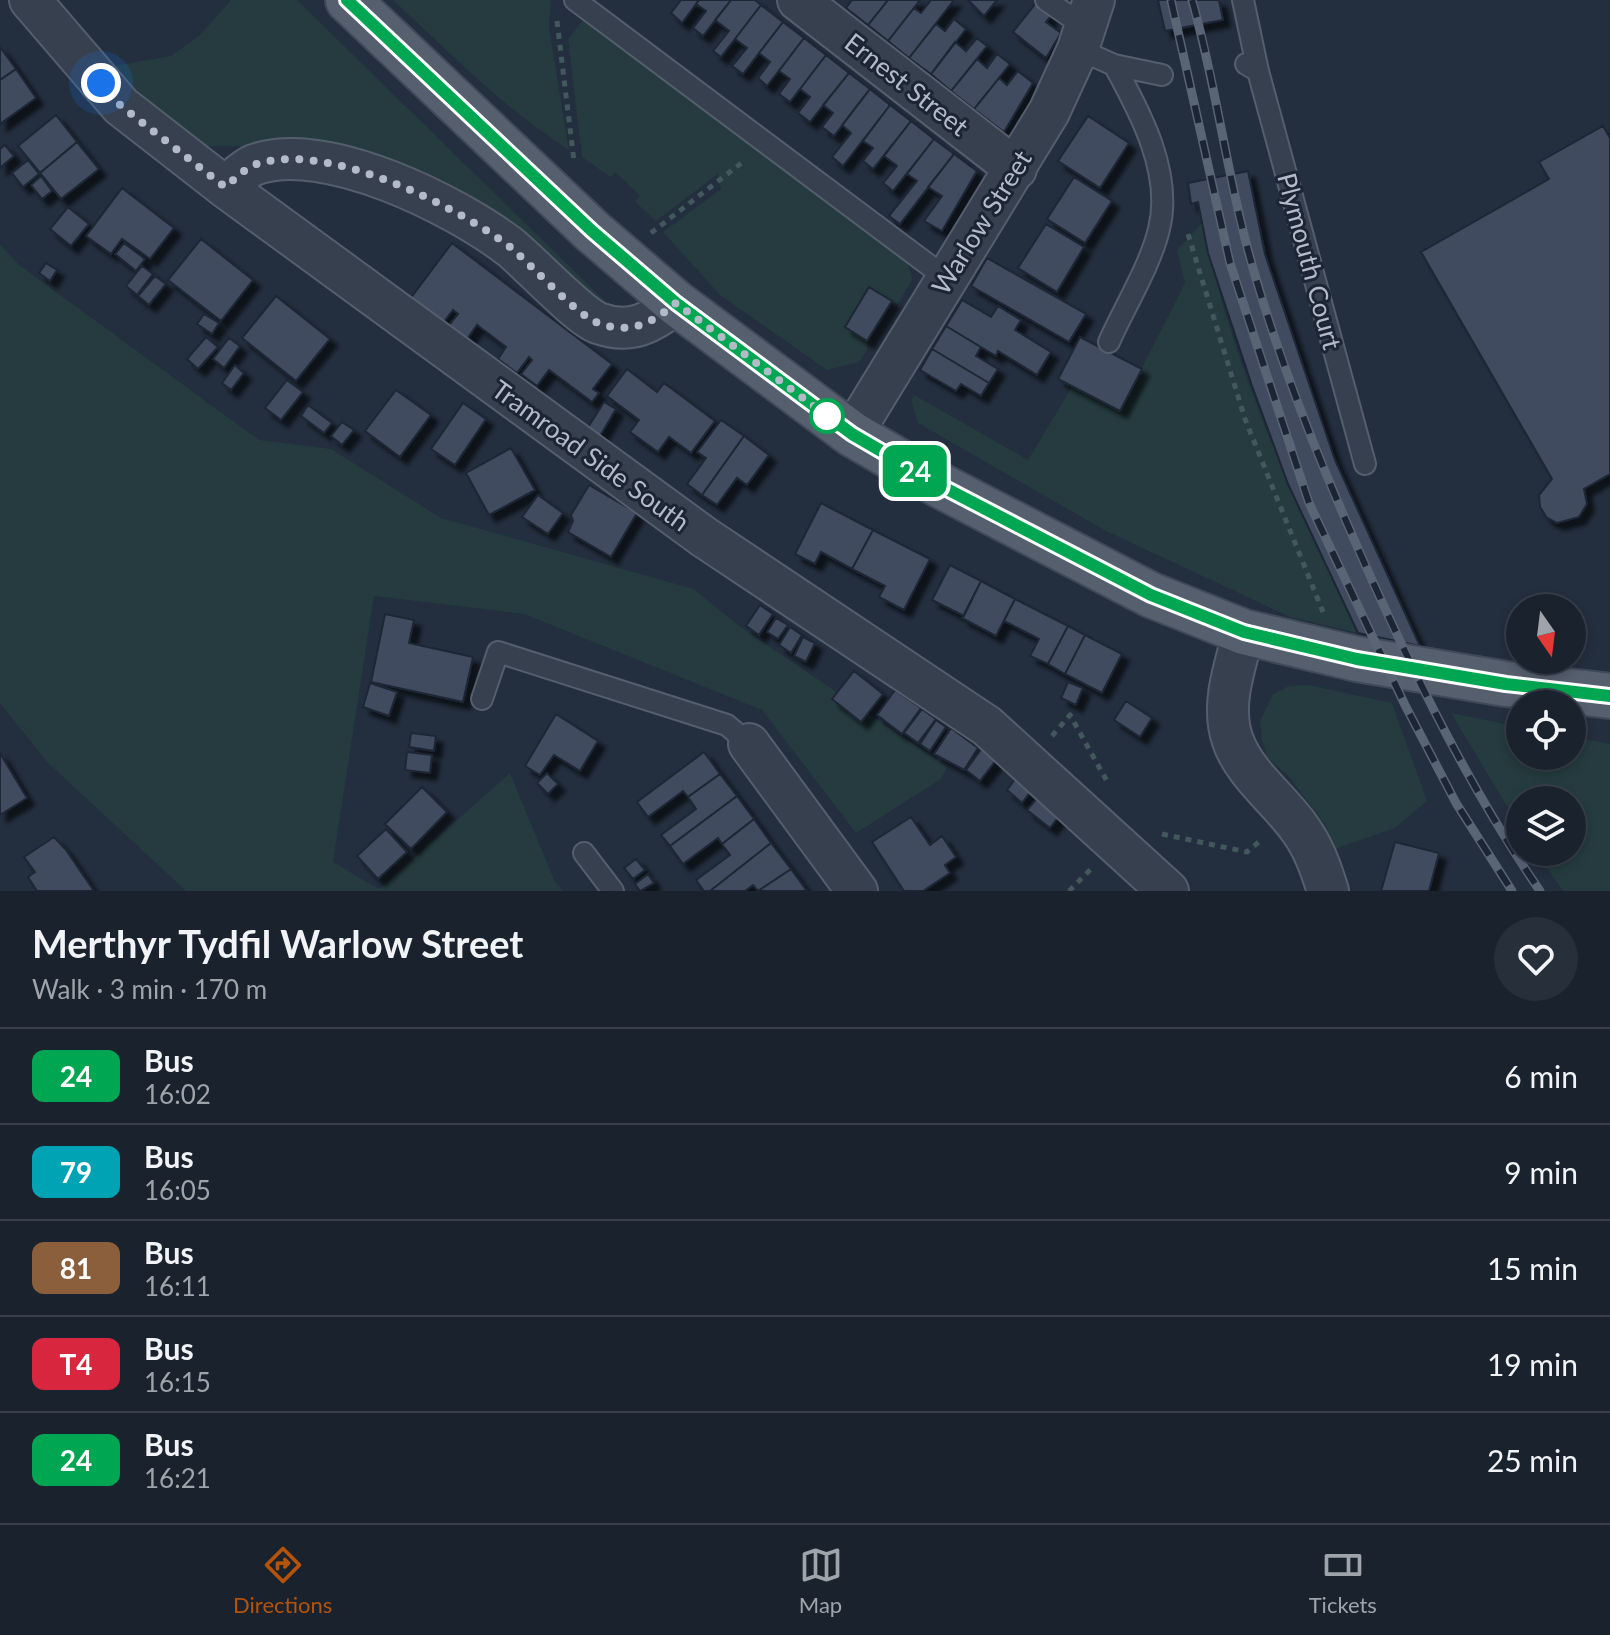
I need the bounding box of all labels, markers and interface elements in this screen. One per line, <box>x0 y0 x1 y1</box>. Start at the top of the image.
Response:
street label: Ernest Street <box>839 26 976 143</box>
your location <box>81 63 121 103</box>
street label: Warlow Street <box>924 144 1038 300</box>
street label: Plymouth Court <box>1271 169 1349 353</box>
street label: Tramroad Side South <box>486 373 696 537</box>
unlabelled marker <box>810 399 844 433</box>
line badge: 24 <box>879 445 951 497</box>
text: 24 <box>899 454 931 488</box>
north arrow <box>1506 594 1586 674</box>
map controls <box>1506 594 1586 866</box>
button: locate <box>1506 690 1586 770</box>
button: layers <box>1506 786 1586 866</box>
button: heart <box>1494 917 1578 1001</box>
text: Merthyr Tydfil Warlow Street <box>32 920 523 966</box>
text: Walk · 3 min · 170 m <box>32 973 267 1005</box>
text: Bus <box>144 1042 194 1078</box>
text: 6 min <box>1504 1058 1578 1094</box>
text: 24 <box>60 1059 92 1093</box>
text: 16:02 <box>144 1078 211 1110</box>
text: Bus <box>144 1138 194 1174</box>
text: 9 min <box>1504 1154 1578 1190</box>
text: 79 <box>60 1155 92 1189</box>
text: 16:05 <box>144 1174 211 1206</box>
text: Bus <box>144 1234 194 1270</box>
text: 15 min <box>1487 1250 1578 1286</box>
text: 81 <box>60 1251 92 1285</box>
text: 16:11 <box>144 1270 211 1302</box>
text: Bus <box>144 1330 194 1366</box>
text: 19 min <box>1487 1346 1578 1382</box>
text: T4 <box>59 1347 93 1381</box>
text: 16:15 <box>144 1366 211 1398</box>
text: Bus <box>144 1426 194 1462</box>
text: 25 min <box>1487 1442 1578 1478</box>
text: 24 <box>60 1443 92 1477</box>
text: 16:21 <box>144 1462 211 1494</box>
tab: Directions <box>233 1543 332 1618</box>
tab: Map <box>799 1543 843 1618</box>
tab: Tickets <box>1309 1543 1377 1618</box>

